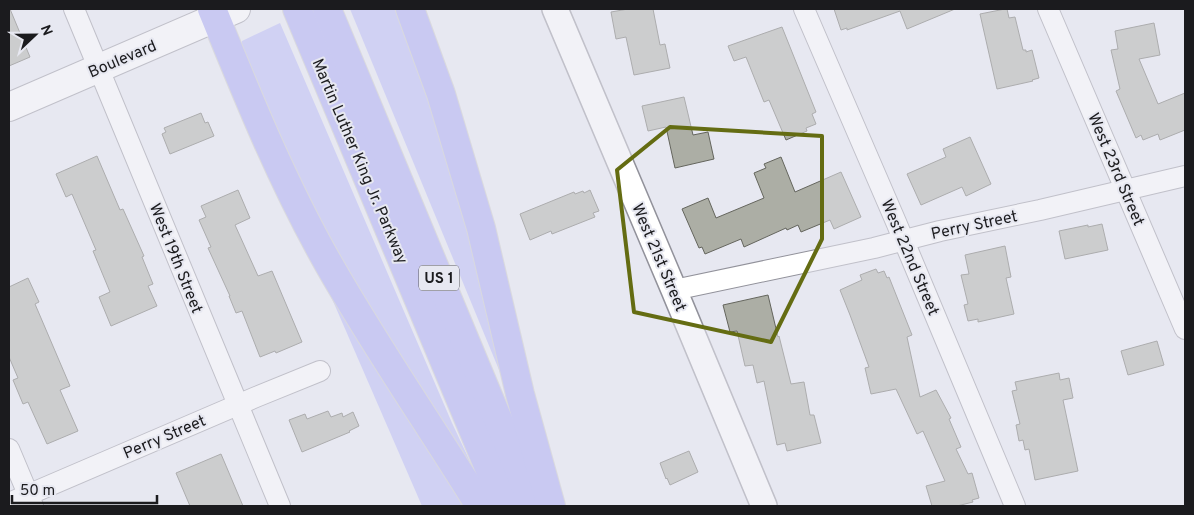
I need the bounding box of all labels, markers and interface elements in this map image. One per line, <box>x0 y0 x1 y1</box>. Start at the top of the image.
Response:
north arrow <box>10 10 60 60</box>
text: N <box>36 23 55 39</box>
street label: Boulevard <box>86 36 160 83</box>
street label: Martin Luther King Jr. Parkway <box>307 56 412 267</box>
street label: West 23rd Street <box>1082 110 1148 229</box>
street label: West 22nd Street <box>876 197 943 319</box>
street label: West 19th Street <box>144 201 206 317</box>
street label: West 21st Street <box>626 201 690 315</box>
street label: Perry Street <box>929 207 1019 245</box>
road number: US 1 <box>419 266 459 290</box>
street label: Perry Street <box>121 412 209 464</box>
scale bar <box>12 472 158 504</box>
text: 50 m <box>20 482 55 501</box>

